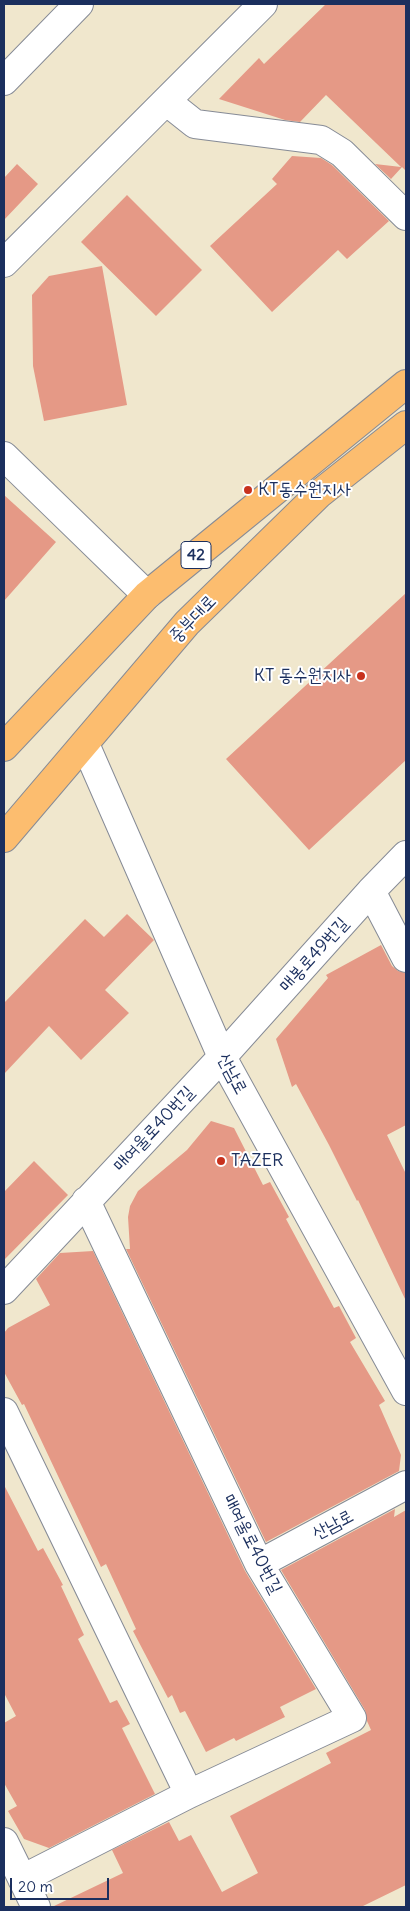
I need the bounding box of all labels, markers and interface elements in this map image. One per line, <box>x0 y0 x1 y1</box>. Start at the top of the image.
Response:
place label: KT동수원지사 <box>258 479 351 501</box>
marker: KT동수원지사 <box>242 484 254 496</box>
road number: 42 <box>181 542 211 568</box>
street label: 중부대로 <box>165 591 221 647</box>
place label: KT 동수원지사 <box>254 665 351 687</box>
marker: KT 동수원지사 <box>355 670 367 682</box>
street label: 매봉로49번길 <box>275 913 353 997</box>
street label: 산남로 <box>212 1050 252 1098</box>
street label: 매여울로40번길 <box>109 1082 199 1176</box>
place label: TAZER <box>231 1150 283 1172</box>
marker: TAZER <box>215 1155 227 1167</box>
street label: 매여울로40번길 <box>218 1490 286 1598</box>
street label: 산남로 <box>309 1505 357 1545</box>
scale bar <box>12 1868 111 1900</box>
text: 20 m <box>18 1877 53 1896</box>

